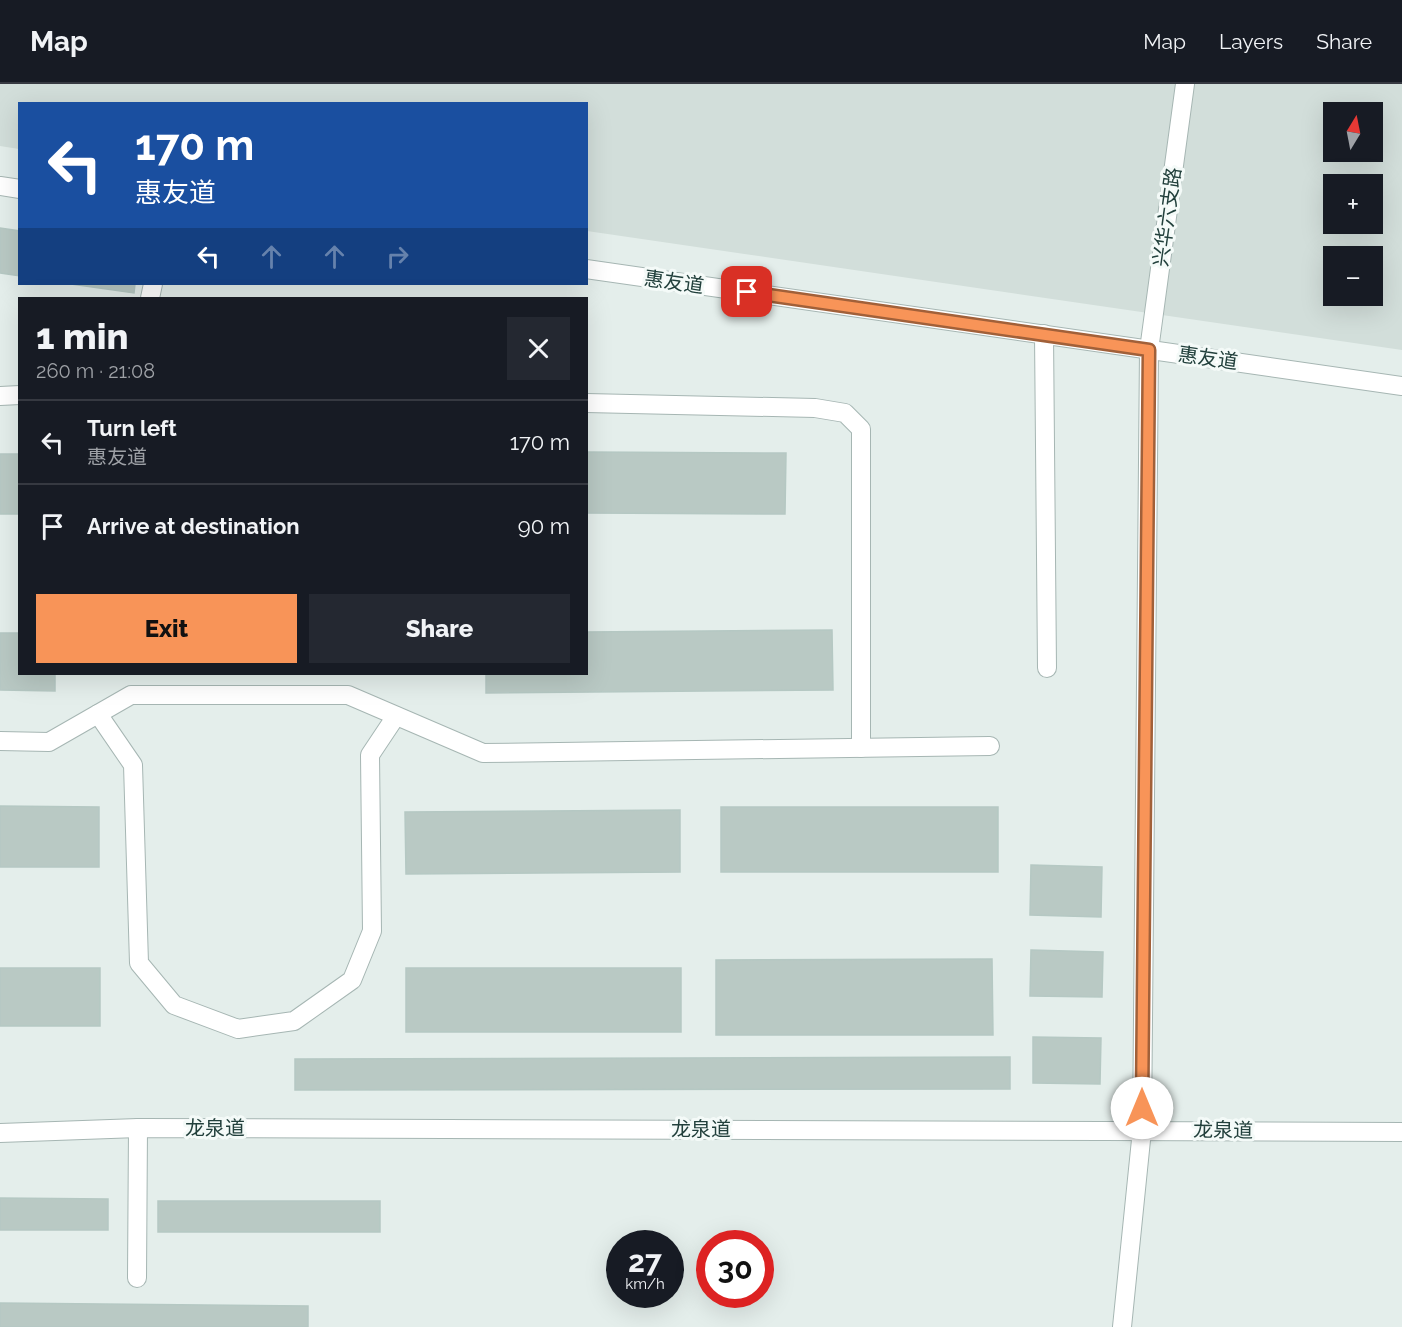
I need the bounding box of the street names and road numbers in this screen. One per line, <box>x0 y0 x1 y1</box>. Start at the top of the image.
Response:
street label: 兴华六支路 <box>1148 166 1186 268</box>
street label: 惠友道 <box>643 266 705 298</box>
street label: 惠友道 <box>1177 342 1239 374</box>
street label: 龙泉道 <box>185 1116 245 1140</box>
street label: 龙泉道 <box>671 1117 731 1141</box>
street label: 龙泉道 <box>1193 1117 1253 1143</box>

